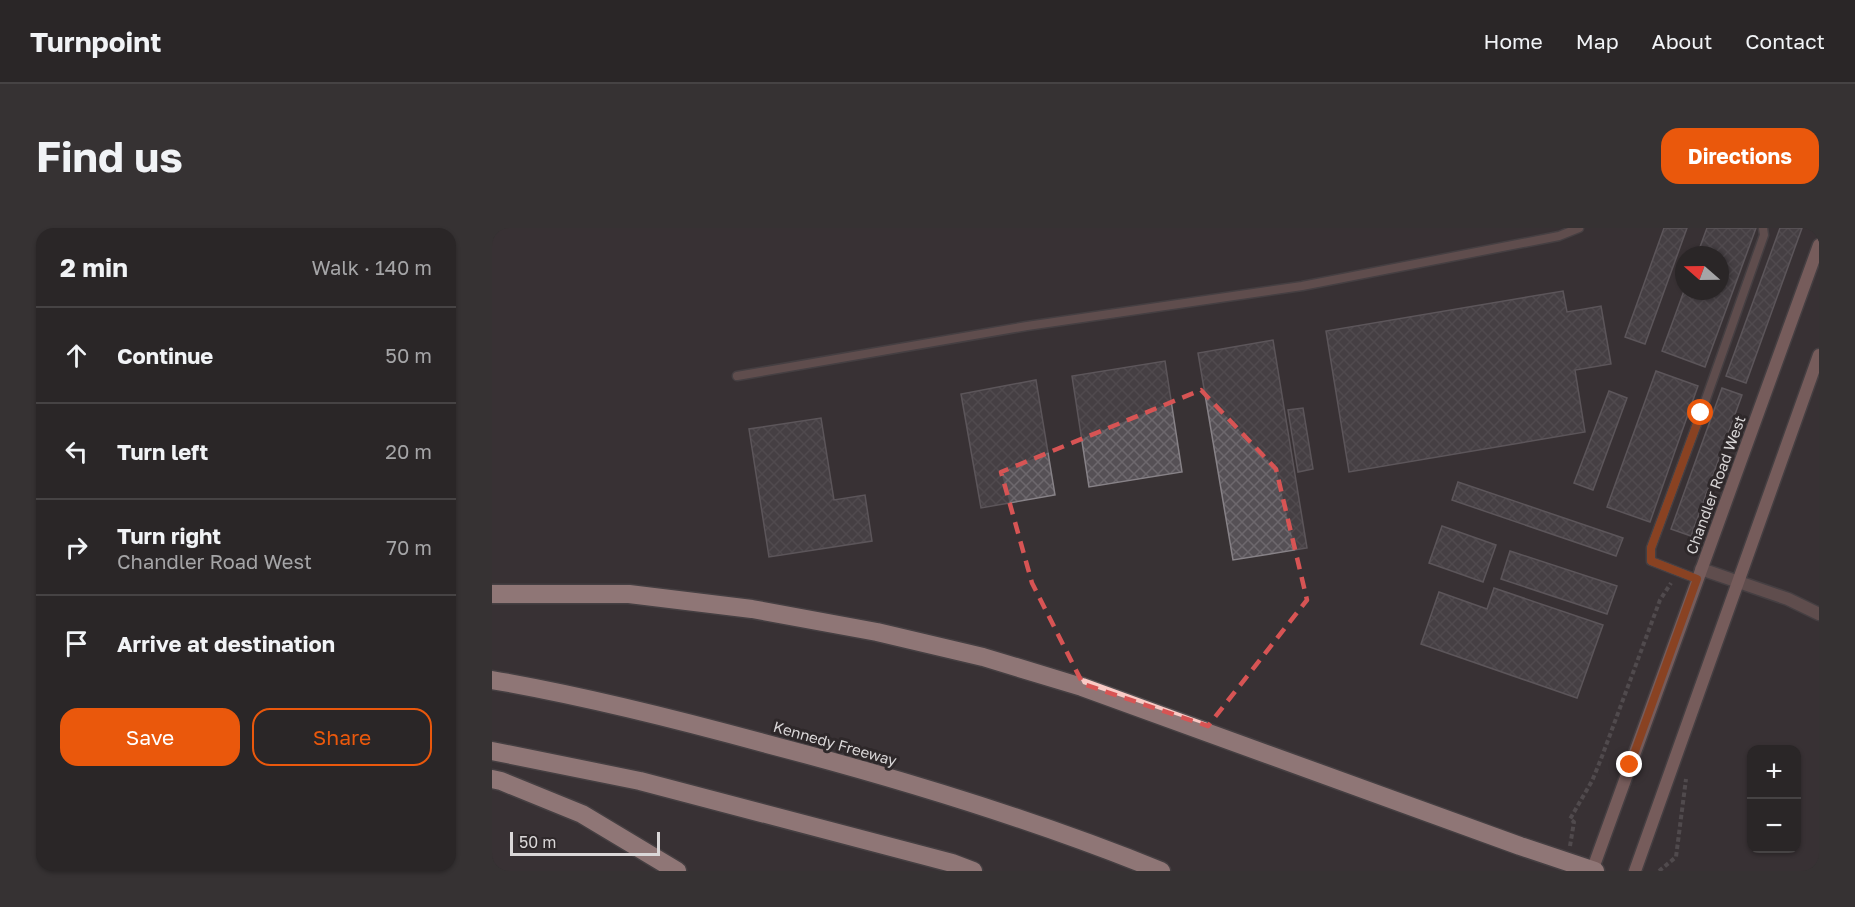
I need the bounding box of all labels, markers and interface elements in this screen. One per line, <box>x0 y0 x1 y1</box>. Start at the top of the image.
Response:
text: Turnpoint <box>30 25 161 58</box>
text: Home <box>1483 28 1543 54</box>
text: Map <box>1576 28 1619 54</box>
text: About <box>1652 28 1712 54</box>
text: Contact <box>1745 28 1825 54</box>
button: Directions <box>1661 128 1819 184</box>
text: Find us <box>36 131 183 181</box>
north arrow <box>1675 246 1729 300</box>
text: 2 min <box>60 252 128 283</box>
text: Walk · 140 m <box>312 255 432 279</box>
icon: ahead <box>60 339 93 372</box>
text: Continue <box>117 342 213 369</box>
text: 50 m <box>385 343 432 367</box>
route start <box>1687 399 1713 425</box>
street label: Chandler Road West <box>1682 413 1749 556</box>
icon: left <box>60 435 93 468</box>
text: Turn left <box>117 438 208 465</box>
text: 20 m <box>385 439 432 463</box>
text: Turn right <box>117 522 221 549</box>
icon: right <box>60 531 93 564</box>
text: 70 m <box>386 535 432 559</box>
text: Chandler Road West <box>117 549 312 573</box>
icon: arrive <box>60 627 93 660</box>
text: Arrive at destination <box>117 630 335 657</box>
button: Save <box>60 708 240 766</box>
button: Share <box>252 708 432 766</box>
street label: Kennedy Freeway <box>771 717 900 769</box>
map controls <box>1747 745 1801 853</box>
button: + <box>1747 745 1801 799</box>
route end <box>1616 751 1642 777</box>
button: − <box>1747 799 1801 853</box>
scale bar <box>510 829 660 856</box>
text: 50 m <box>519 832 556 852</box>

